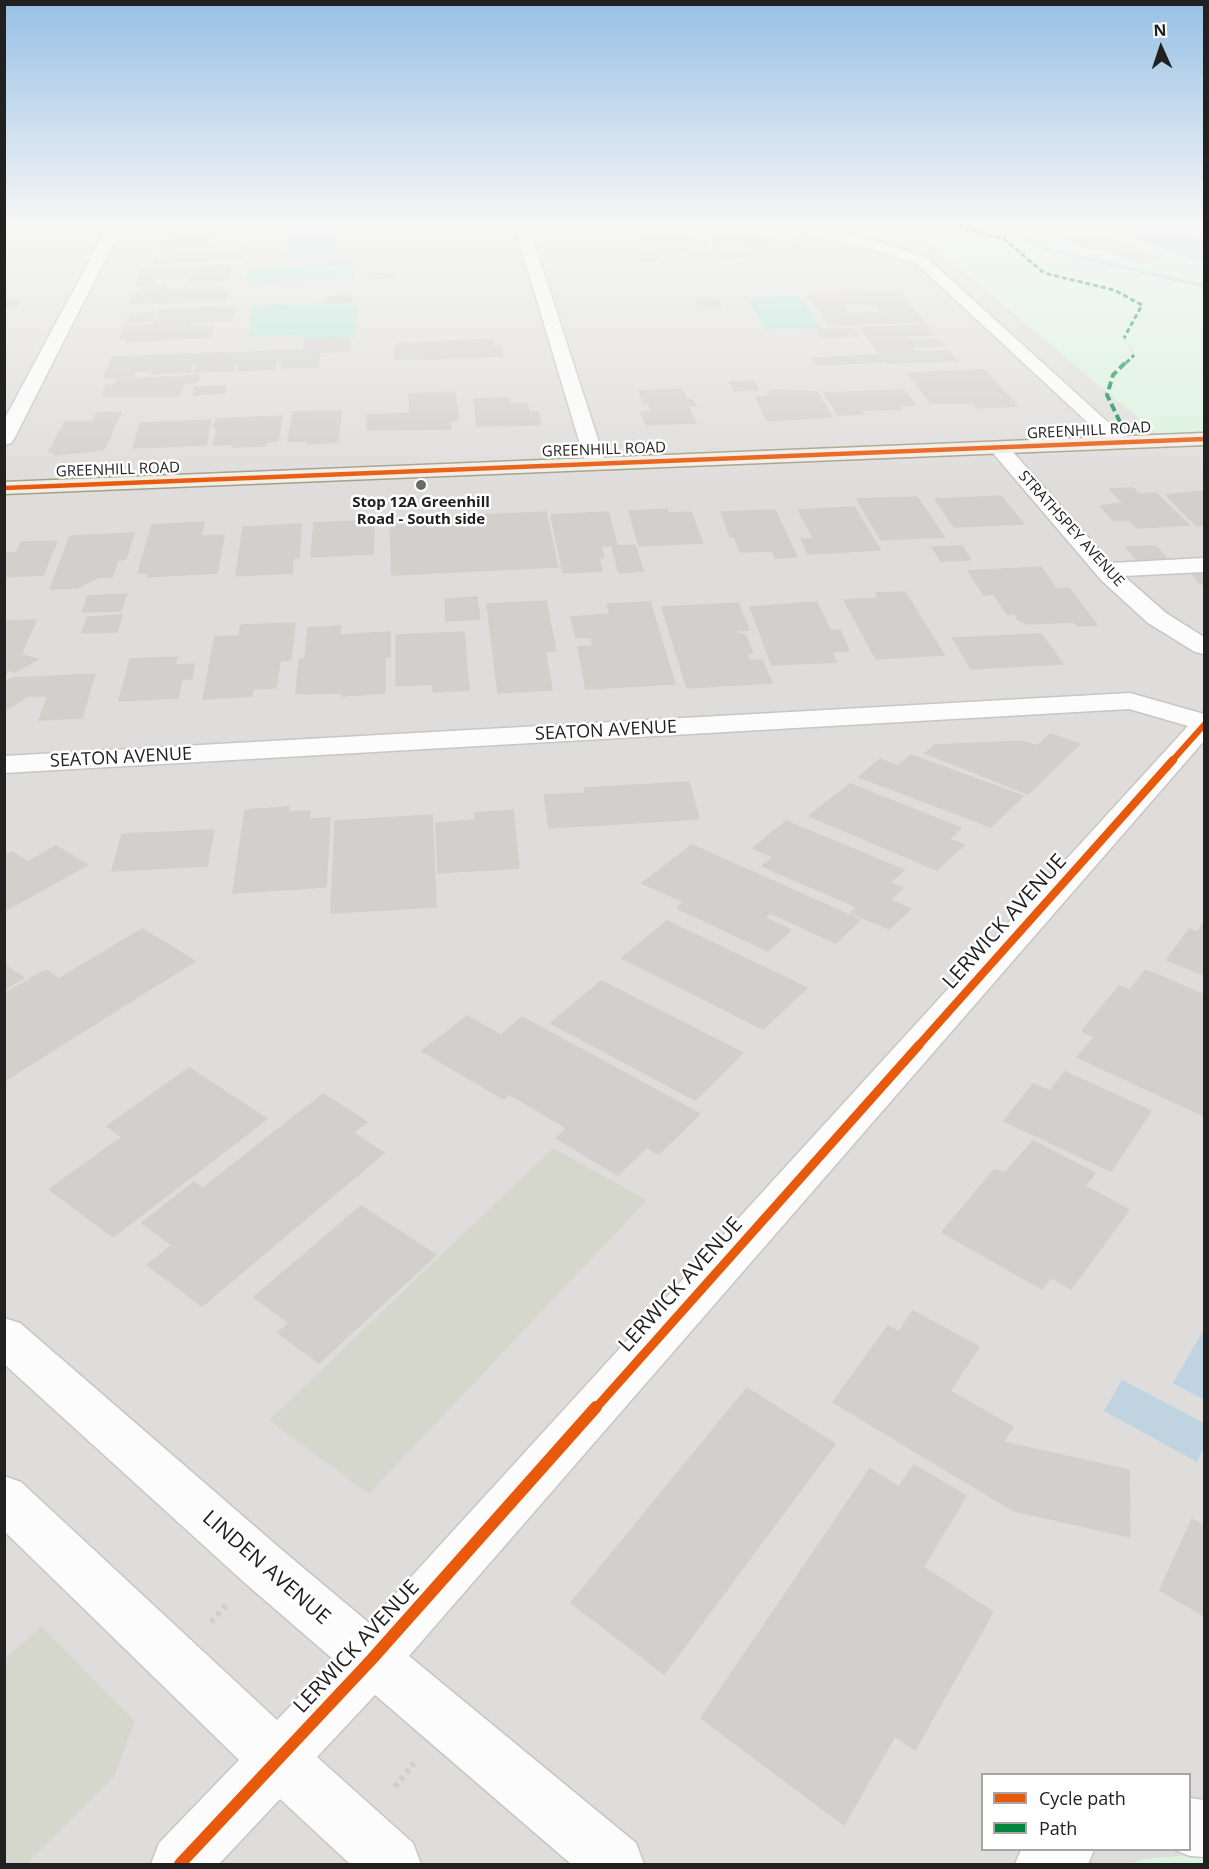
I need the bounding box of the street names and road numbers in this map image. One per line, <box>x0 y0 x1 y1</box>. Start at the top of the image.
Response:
street label: GREENHILL ROAD <box>1027 419 1151 443</box>
street label: GREENHILL ROAD <box>542 439 666 461</box>
street label: GREENHILL ROAD <box>56 459 180 481</box>
street label: STRATHSPEY AVENUE <box>1014 467 1128 591</box>
street label: SEATON AVENUE <box>534 716 678 746</box>
street label: SEATON AVENUE <box>49 743 193 773</box>
street label: LERWICK AVENUE <box>938 849 1072 995</box>
street label: LERWICK AVENUE <box>614 1212 748 1358</box>
street label: LINDEN AVENUE <box>197 1506 335 1630</box>
street label: LERWICK AVENUE <box>289 1575 425 1719</box>

